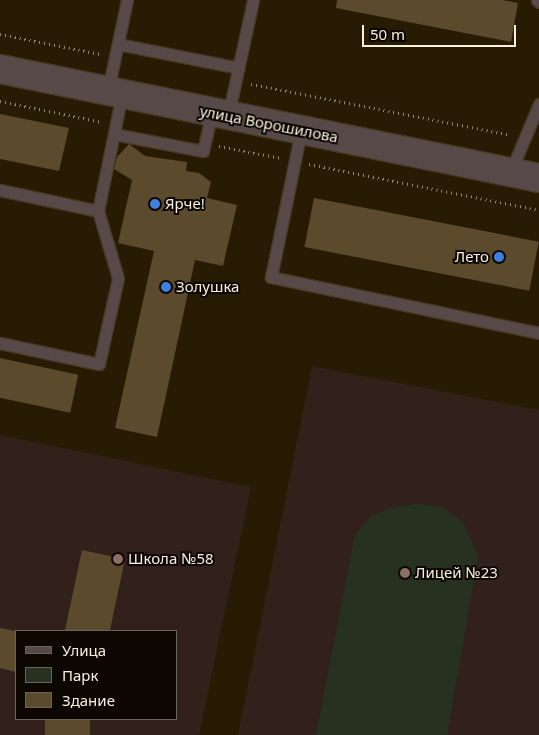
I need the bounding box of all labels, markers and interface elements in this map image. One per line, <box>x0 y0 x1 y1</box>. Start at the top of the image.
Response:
scale bar <box>364 15 518 47</box>
text: 50 m <box>370 24 405 44</box>
street label: улица Ворошилова <box>198 102 340 146</box>
place label: Ярче! <box>165 195 205 213</box>
marker: Ярче! <box>149 198 161 210</box>
place label: Лето <box>455 248 489 266</box>
marker: Лето <box>493 251 505 263</box>
place label: Золушка <box>176 278 239 296</box>
marker: Золушка <box>160 281 172 293</box>
place label: Школа №58 <box>128 550 214 568</box>
marker: Школа №58 <box>112 553 124 565</box>
place label: Лицей №23 <box>415 564 498 582</box>
marker: Лицей №23 <box>399 567 411 579</box>
legend <box>15 630 178 720</box>
text: Улица <box>62 640 106 660</box>
text: Парк <box>62 665 98 685</box>
text: Здание <box>62 690 115 710</box>

